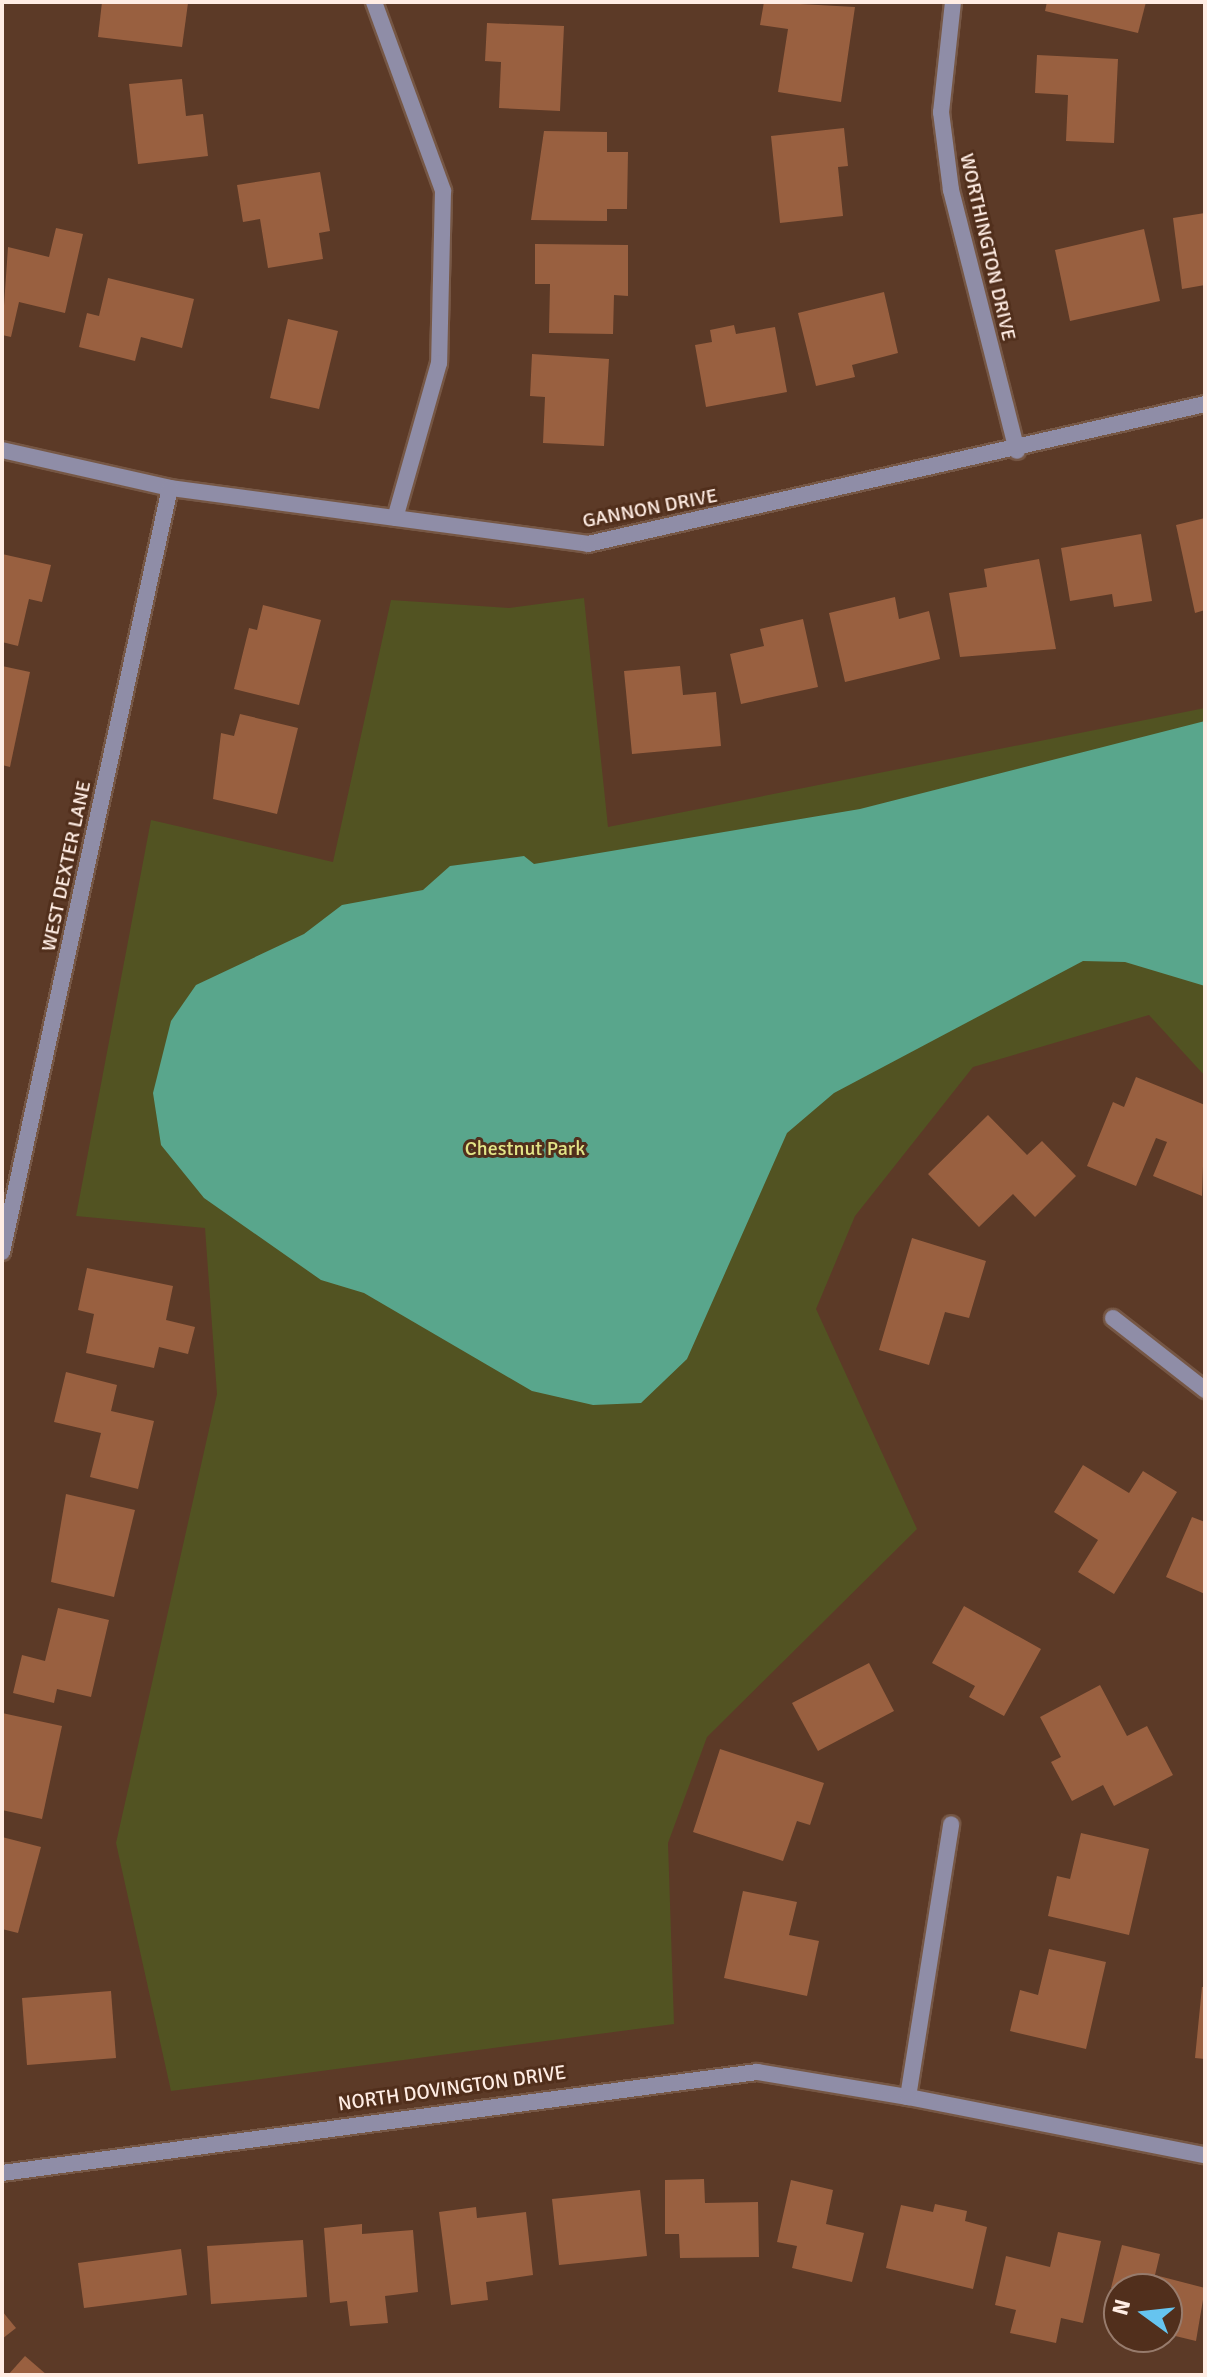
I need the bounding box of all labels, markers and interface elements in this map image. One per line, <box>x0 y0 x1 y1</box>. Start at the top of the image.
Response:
street label: WORTHINGTON DRIVE <box>955 151 1021 343</box>
street label: GANNON DRIVE <box>580 483 720 533</box>
street label: WEST DEXTER LANE <box>36 778 96 954</box>
park label: Chestnut Park <box>465 1136 585 1160</box>
street label: NORTH DOVINGTON DRIVE <box>336 2060 568 2116</box>
north arrow <box>1103 2273 1183 2353</box>
text: N <box>1106 2296 1136 2318</box>

